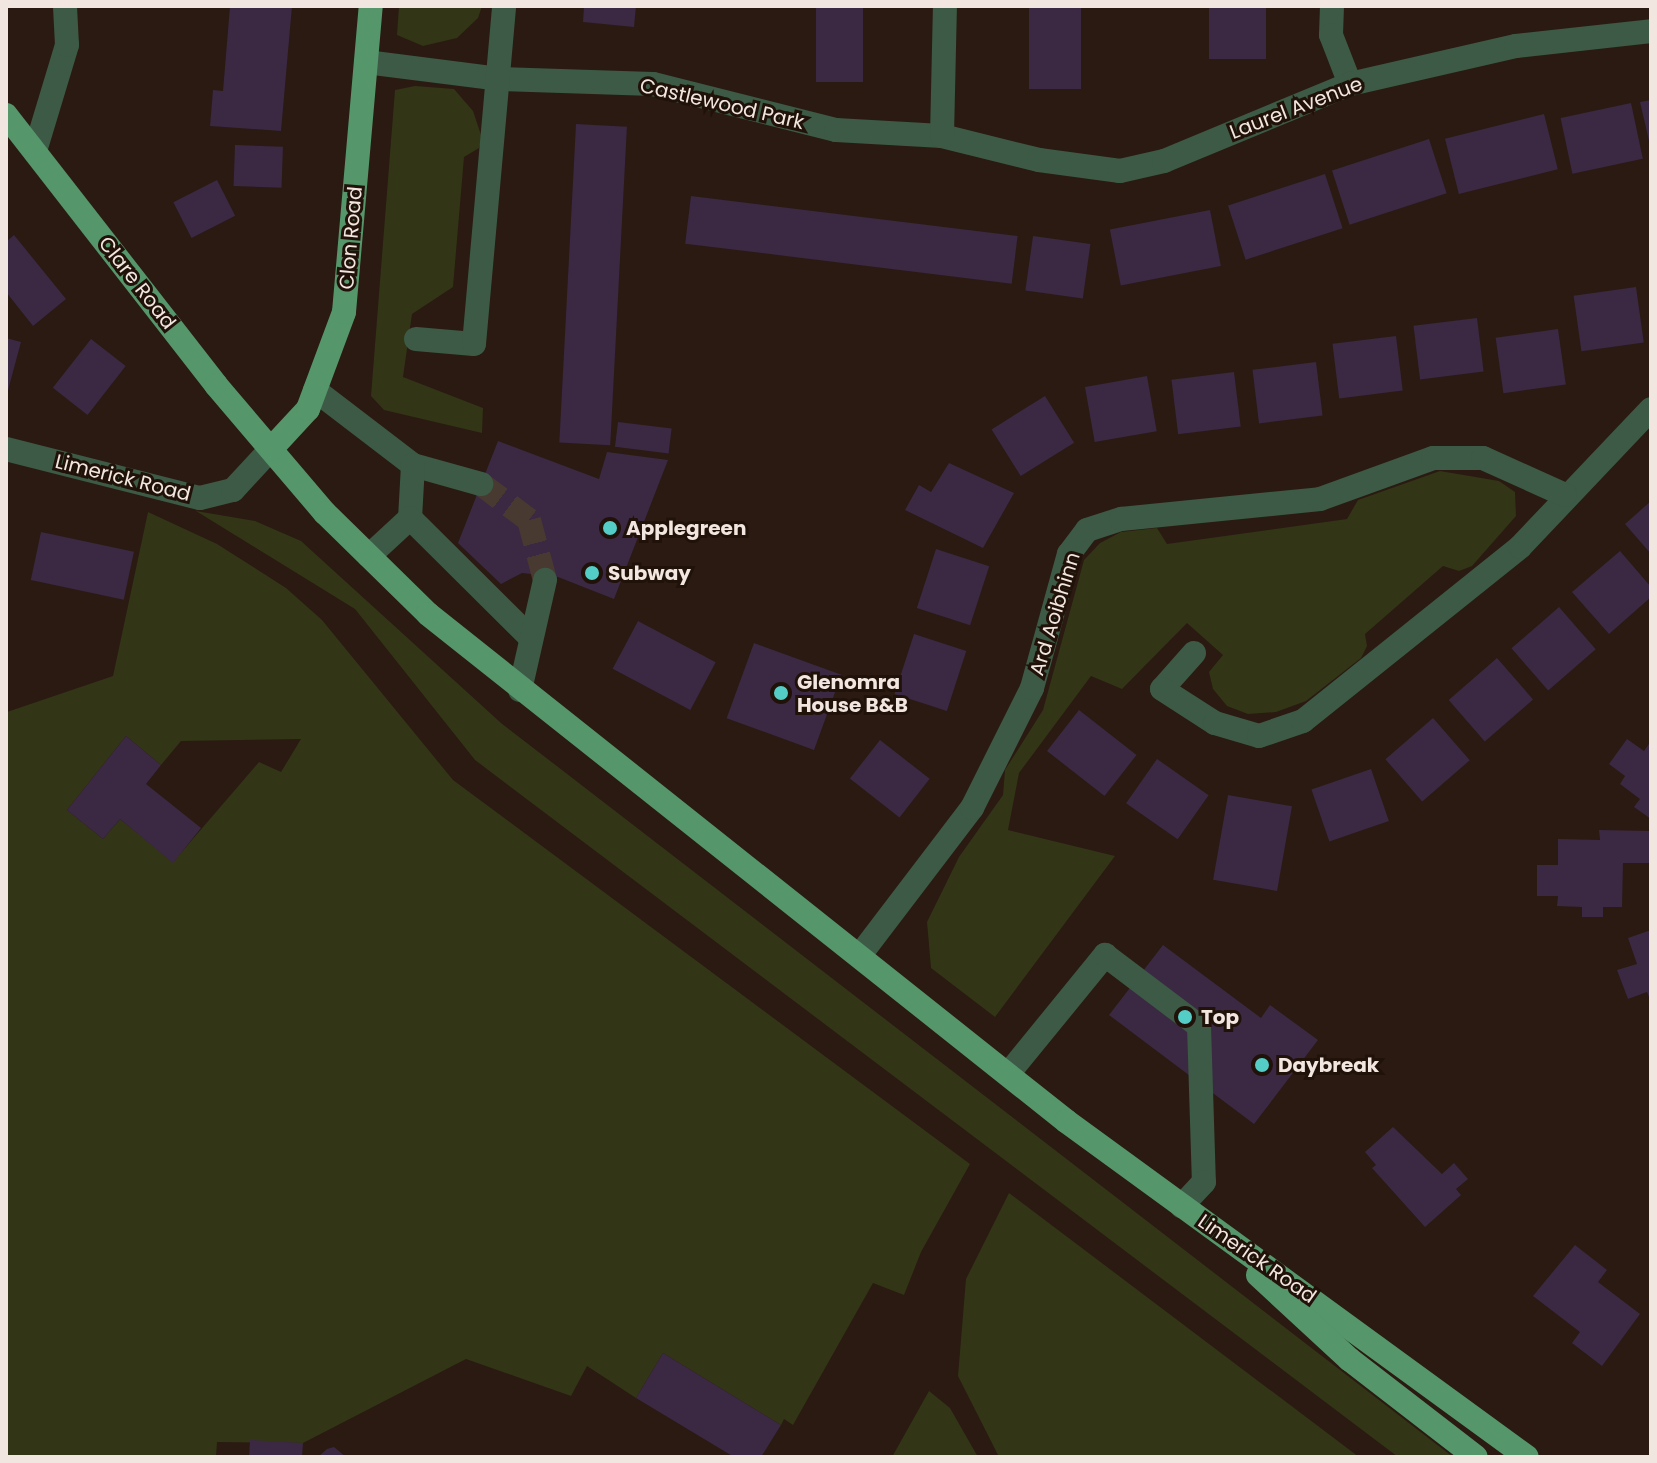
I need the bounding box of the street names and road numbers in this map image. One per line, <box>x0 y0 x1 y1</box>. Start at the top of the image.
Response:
street label: Laurel Avenue <box>1226 72 1366 144</box>
street label: Castlewood Park <box>638 73 806 135</box>
street label: Clon Road <box>335 186 367 290</box>
street label: Clare Road <box>93 232 181 334</box>
street label: Limerick Road <box>53 450 193 506</box>
street label: Ard Aoibhinn <box>1025 549 1085 679</box>
street label: Limerick Road <box>1193 1209 1321 1309</box>

